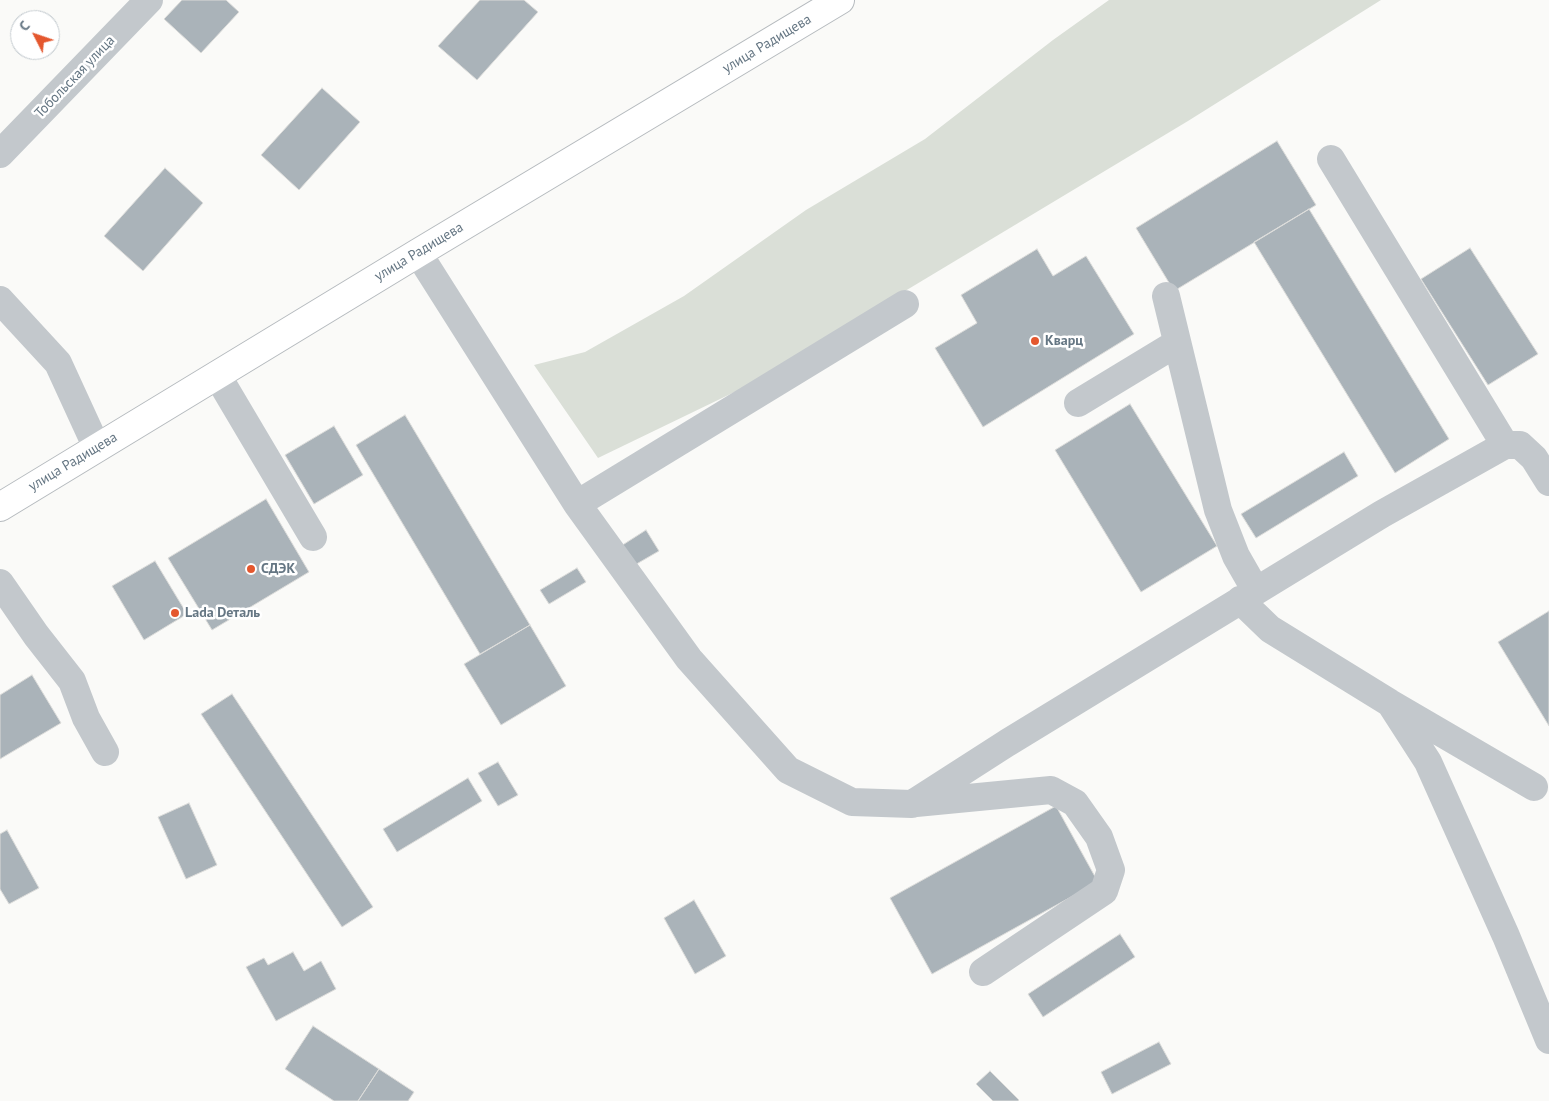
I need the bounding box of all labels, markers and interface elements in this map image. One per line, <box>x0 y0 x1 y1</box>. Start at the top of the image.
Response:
north arrow <box>10 10 60 60</box>
street label: улица Радищева <box>720 11 814 77</box>
text: С <box>15 17 34 35</box>
street label: Тобольская улица <box>32 32 118 122</box>
street label: улица Радищева <box>372 219 466 285</box>
place label: Кварц <box>1045 333 1083 349</box>
marker: Кварц <box>1029 335 1041 347</box>
street label: улица Радищева <box>26 429 120 495</box>
place label: СДЭК <box>261 561 295 577</box>
marker: СДЭК <box>245 563 257 575</box>
place label: Lada Dеталь <box>185 605 260 621</box>
marker: Lada Dеталь <box>169 607 181 619</box>

